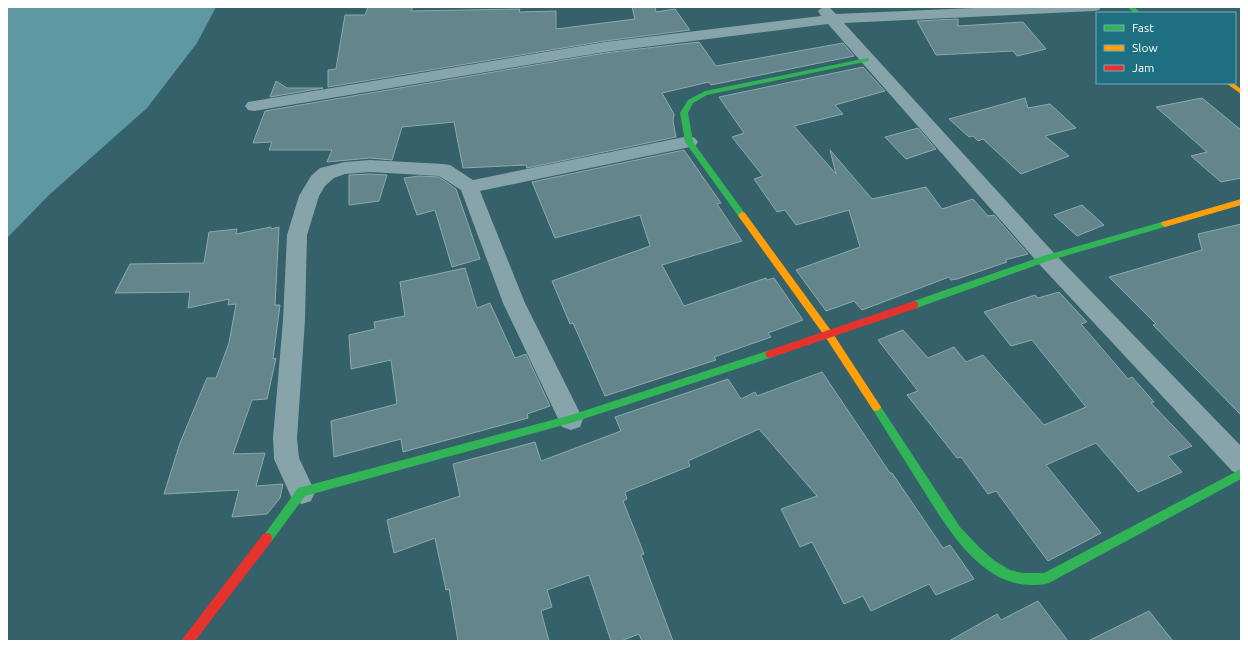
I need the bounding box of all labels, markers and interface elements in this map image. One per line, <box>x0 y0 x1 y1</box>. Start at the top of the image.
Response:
legend <box>1096 12 1236 84</box>
text: Fast <box>1132 21 1154 34</box>
text: Slow <box>1132 41 1158 54</box>
text: Jam <box>1132 61 1154 74</box>

